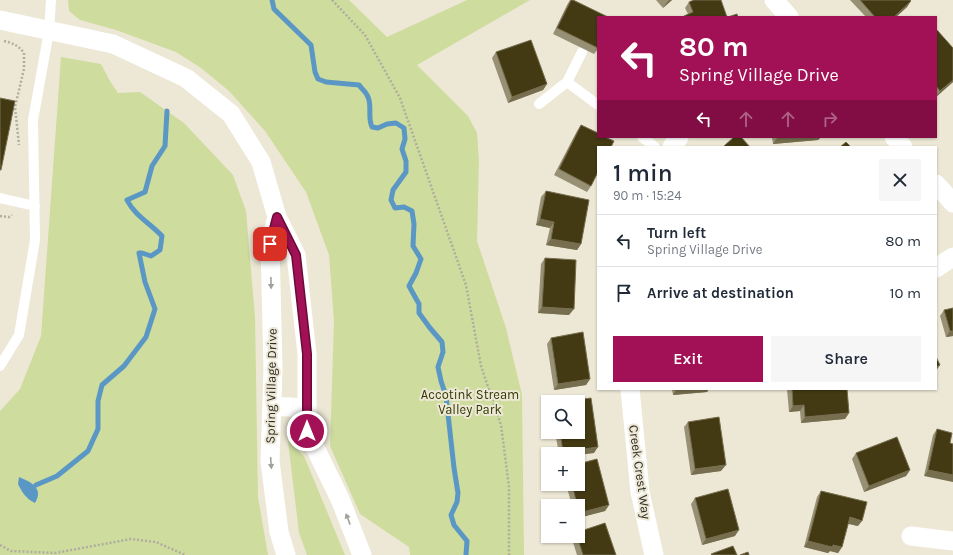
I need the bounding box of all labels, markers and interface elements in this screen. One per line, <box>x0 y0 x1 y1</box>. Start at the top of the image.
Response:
text: 80 m <box>679 30 748 63</box>
icon: left <box>613 32 665 84</box>
text: Spring Village Drive <box>679 64 839 86</box>
icon: left <box>693 108 715 130</box>
icon: ahead <box>735 108 757 130</box>
icon: ahead <box>777 108 799 130</box>
icon: right <box>819 108 841 130</box>
text: 1 min <box>613 159 673 187</box>
button: close <box>879 159 921 201</box>
text: 90 m · 15:24 <box>613 188 681 203</box>
text: Turn left <box>647 224 706 242</box>
pin <box>253 227 287 261</box>
icon: left <box>613 230 635 252</box>
text: 80 m <box>885 232 921 250</box>
icon: arrive <box>259 233 281 255</box>
text: Spring Village Drive <box>647 242 762 257</box>
one-way arrow <box>268 277 274 290</box>
icon: arrive <box>613 282 635 304</box>
text: Arrive at destination <box>647 284 794 302</box>
text: 10 m <box>890 284 921 302</box>
street label: Spring Village Drive <box>262 328 280 444</box>
button: Exit <box>613 336 763 382</box>
button: Share <box>771 336 921 382</box>
park label: Accotink Stream Valley Park <box>421 387 519 417</box>
map controls <box>541 395 585 543</box>
button: search <box>541 395 585 439</box>
position arrow <box>286 410 328 452</box>
street label: Creek Crest Way <box>626 424 654 520</box>
button: + <box>541 447 585 491</box>
one-way arrow <box>268 457 274 470</box>
button: − <box>541 499 585 543</box>
one-way arrow <box>344 512 350 524</box>

